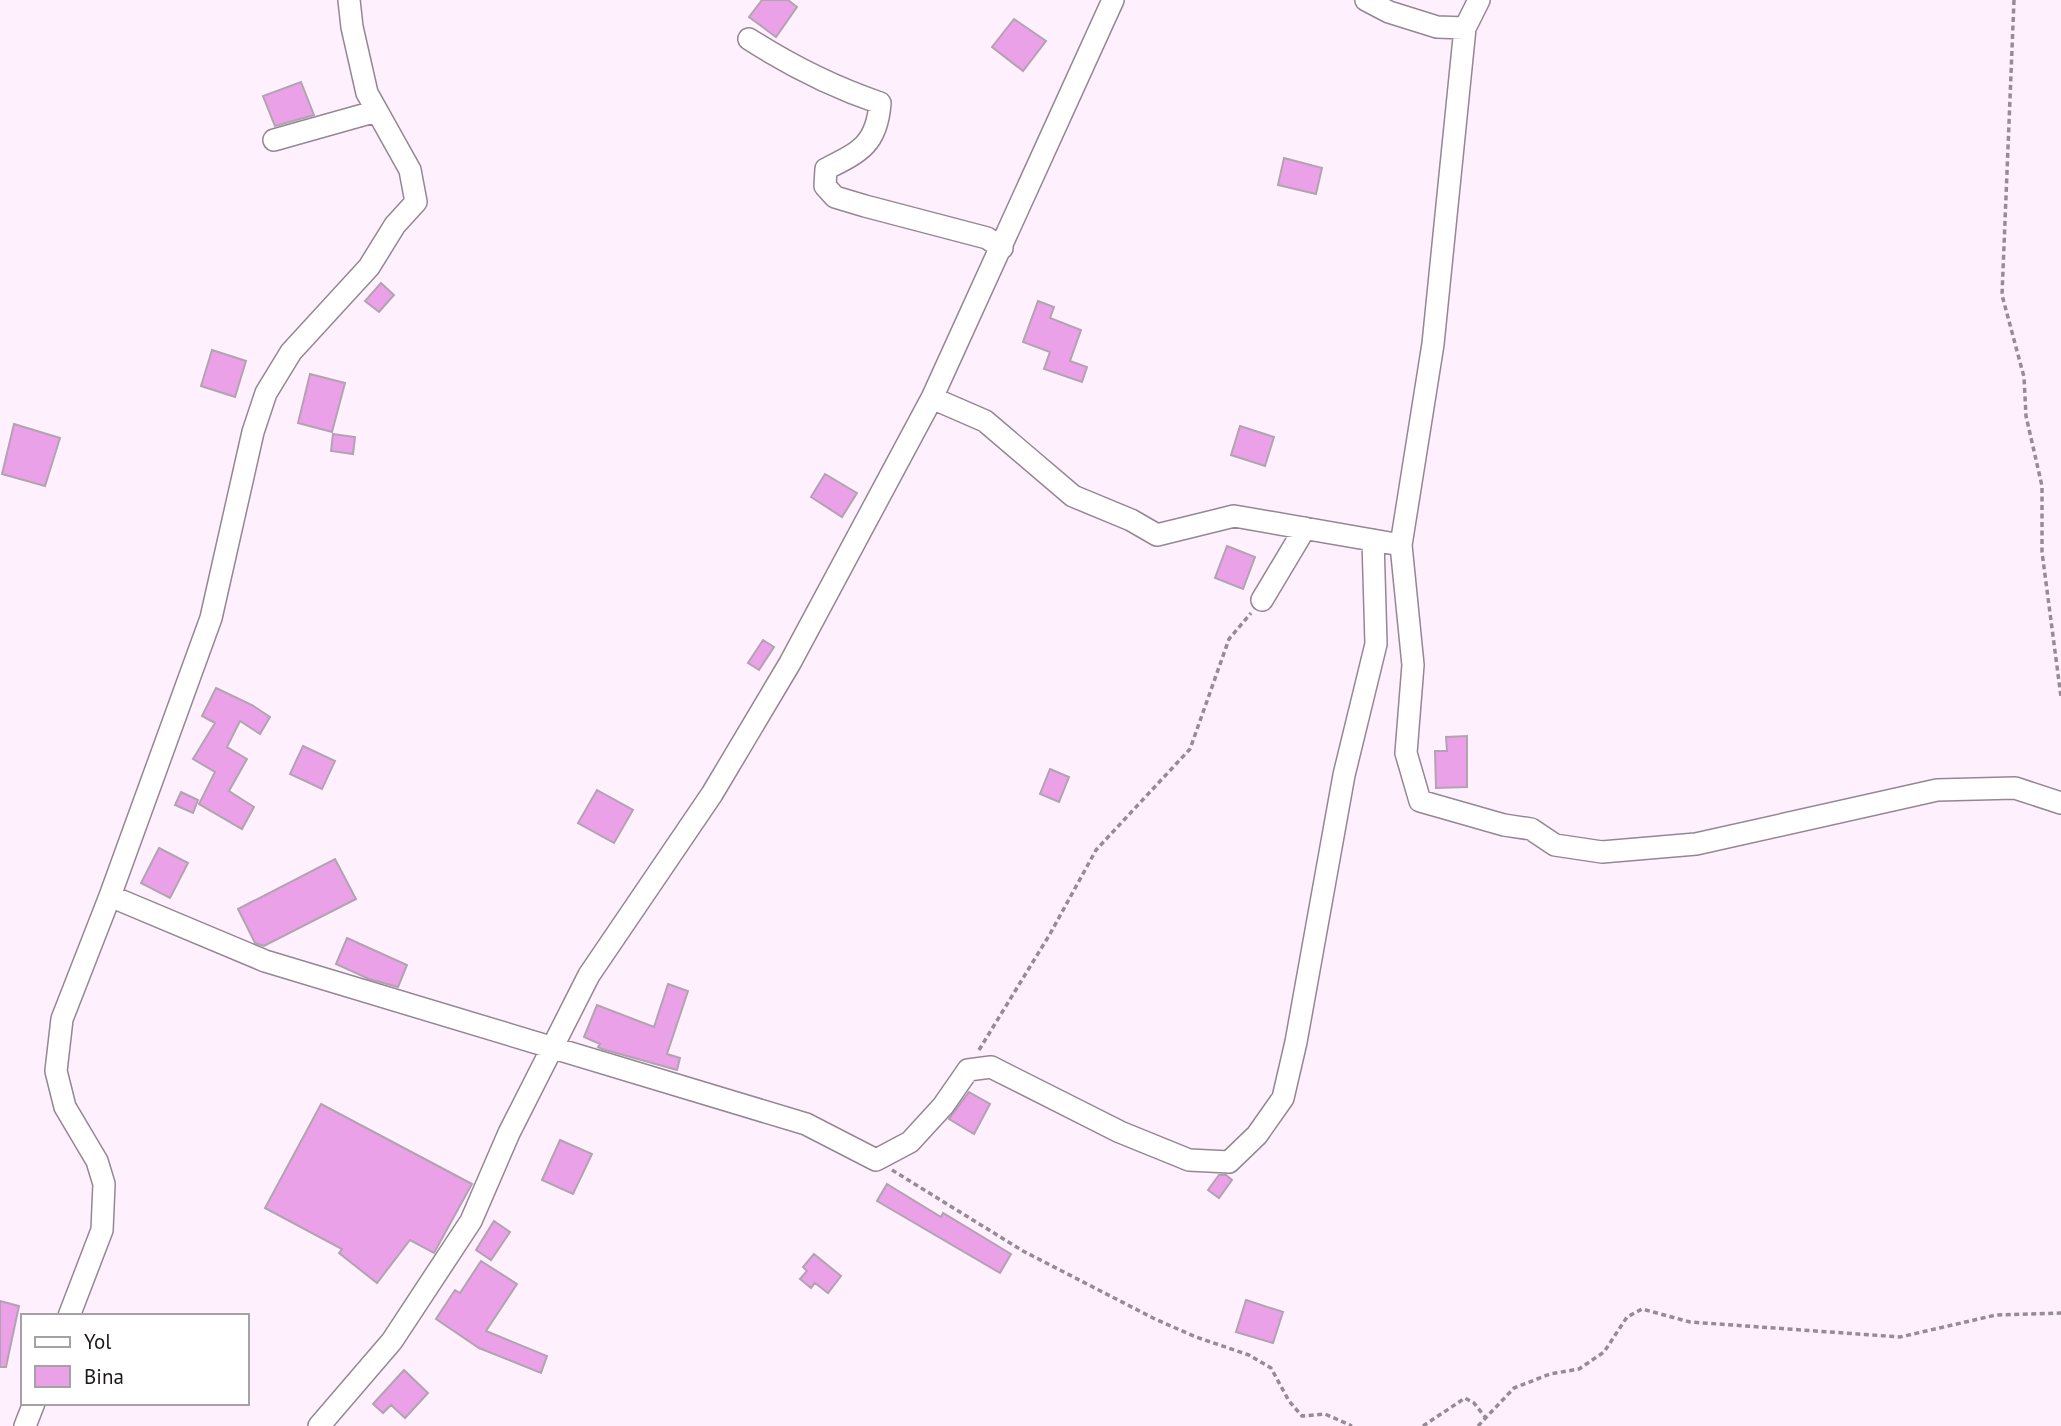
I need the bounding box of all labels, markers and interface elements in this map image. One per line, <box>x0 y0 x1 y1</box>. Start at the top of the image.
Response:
legend <box>21 1314 248 1405</box>
text: Yol <box>84 1328 111 1355</box>
text: Bina <box>84 1363 124 1390</box>

